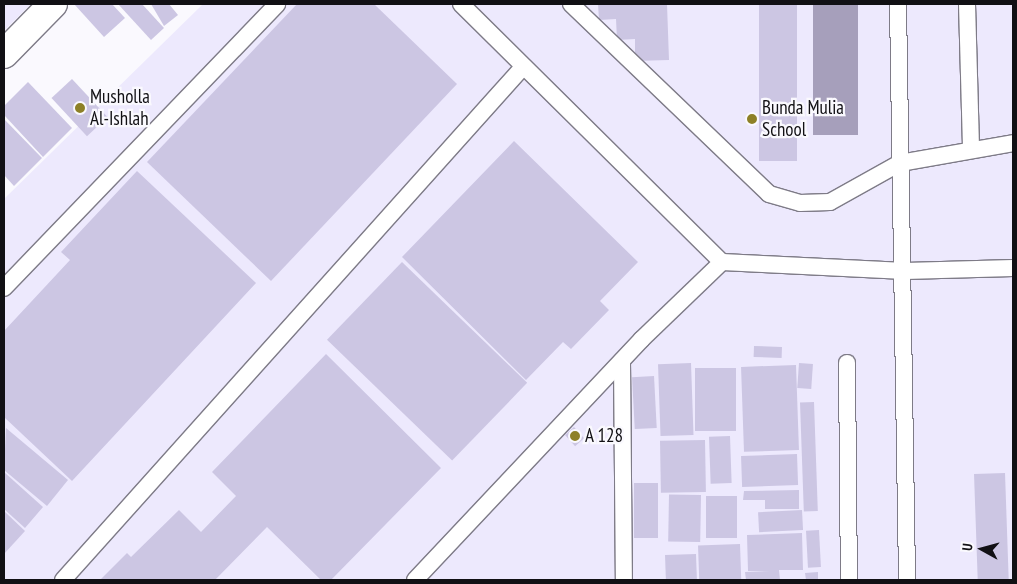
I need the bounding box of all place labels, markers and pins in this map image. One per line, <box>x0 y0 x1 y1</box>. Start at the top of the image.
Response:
place label: Musholla Al-Ishlah <box>90 86 150 130</box>
place label: Bunda Mulia School <box>762 97 844 141</box>
marker: Musholla Al-Ishlah <box>74 102 86 114</box>
marker: Bunda Mulia School <box>746 113 758 125</box>
place label: A 128 <box>585 425 624 447</box>
marker: A 128 <box>569 430 581 442</box>

